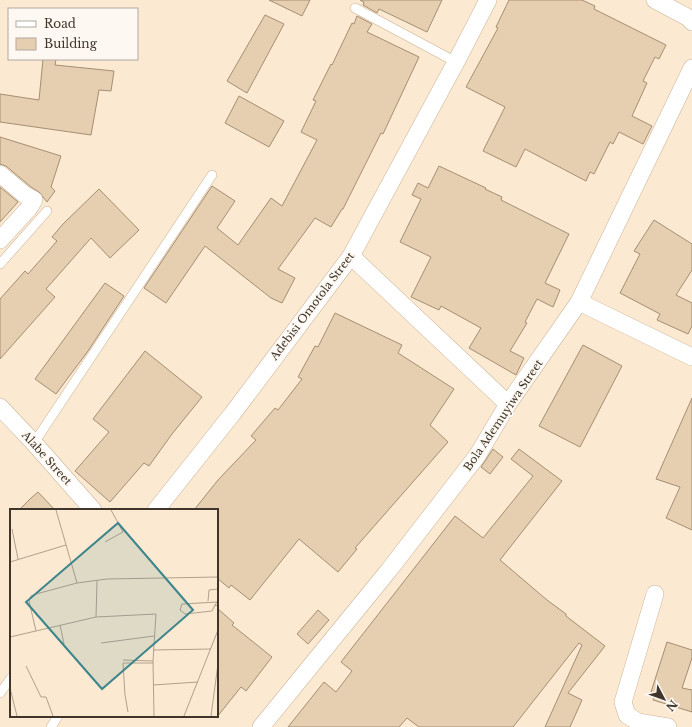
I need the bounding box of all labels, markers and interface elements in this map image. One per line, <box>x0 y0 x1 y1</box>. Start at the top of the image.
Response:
legend <box>8 8 138 60</box>
text: Road <box>44 16 76 31</box>
text: Building <box>44 36 98 51</box>
street label: Adebisi Omotola Street <box>266 249 358 364</box>
street label: Bola Ademuyiwa Street <box>460 356 546 473</box>
street label: Alabe Street <box>18 427 75 489</box>
inset map <box>10 509 218 717</box>
north arrow <box>644 679 684 719</box>
text: N <box>662 697 680 715</box>

